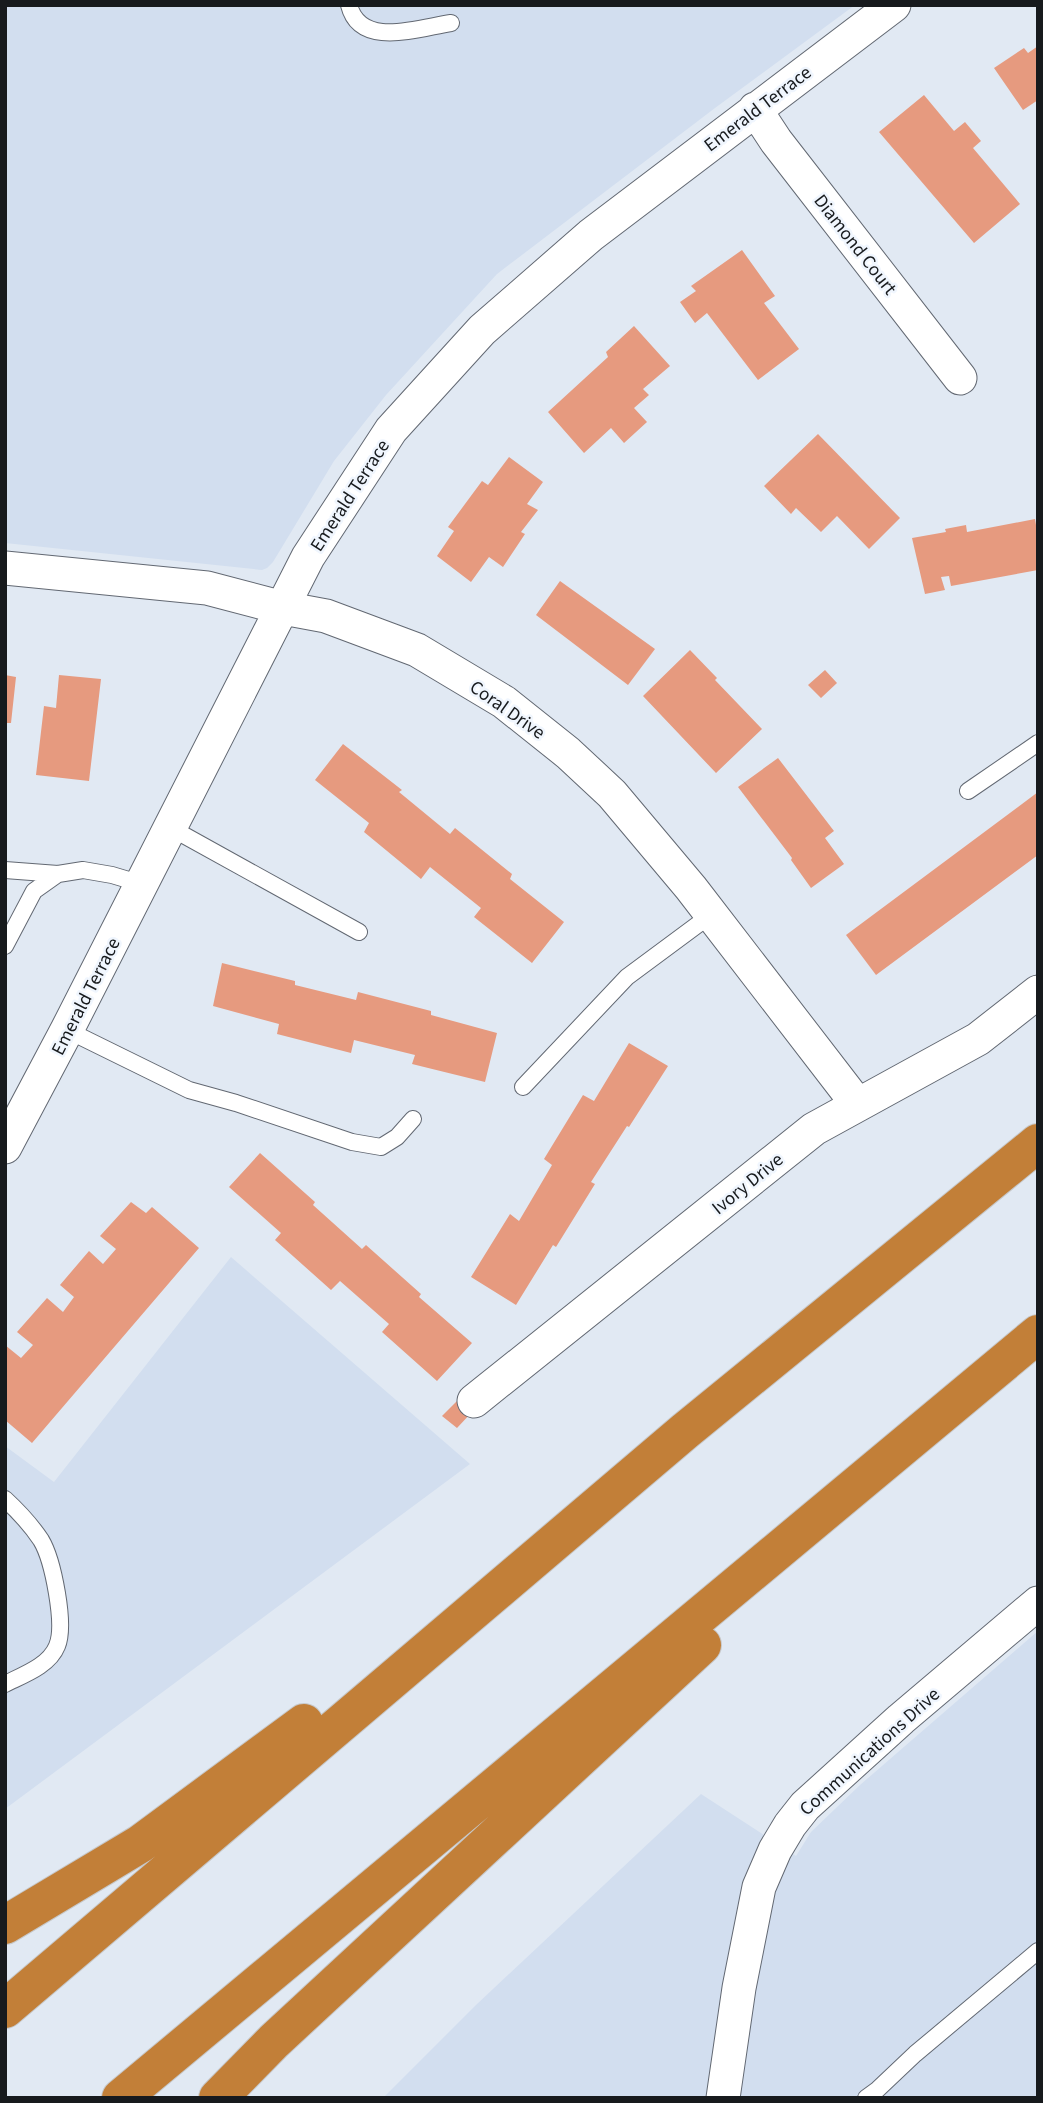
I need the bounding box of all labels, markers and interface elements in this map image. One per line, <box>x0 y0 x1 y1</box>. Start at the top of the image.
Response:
street label: Emerald Terrace <box>698 60 817 159</box>
street label: Diamond Court <box>807 189 903 301</box>
street label: Emerald Terrace <box>304 435 397 557</box>
street label: Coral Drive <box>464 674 550 746</box>
street label: Emerald Terrace <box>45 933 128 1060</box>
street label: Ivory Drive <box>706 1147 789 1221</box>
street label: Communications Drive <box>794 1682 946 1823</box>

